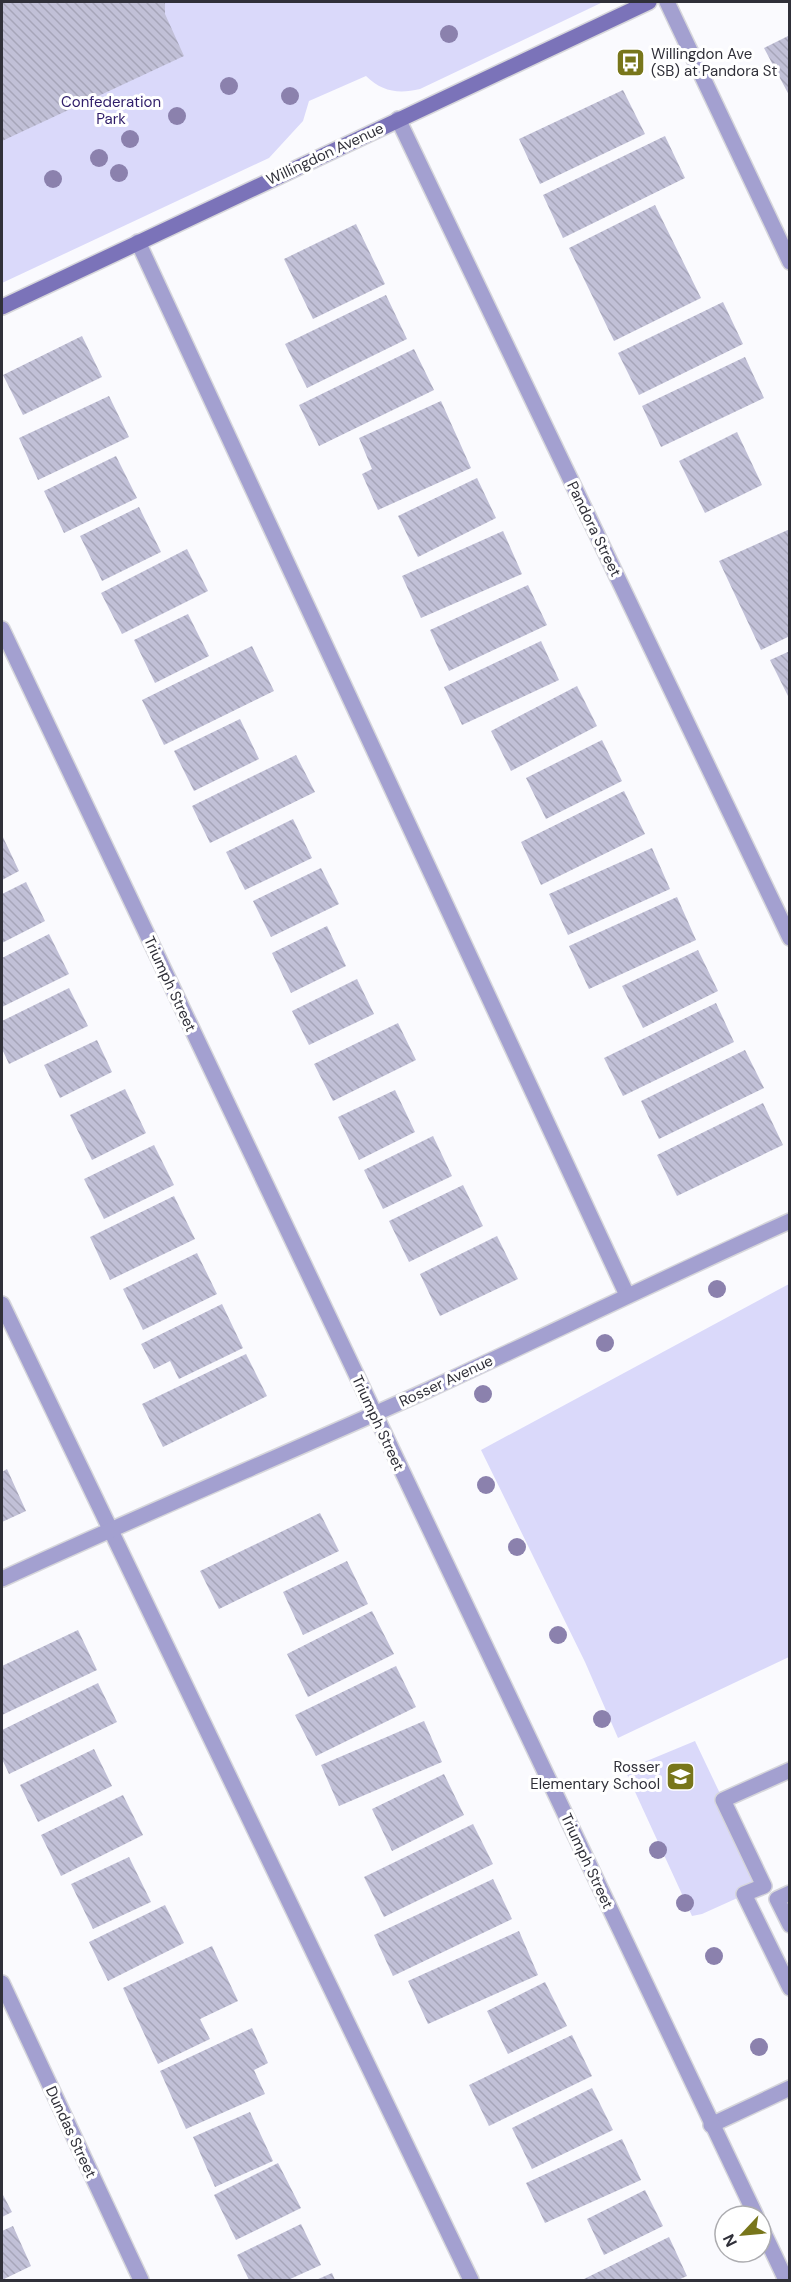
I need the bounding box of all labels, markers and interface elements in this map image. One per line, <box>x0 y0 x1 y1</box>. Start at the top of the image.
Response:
place label: Willingdon Ave (SB) at Pandora St <box>651 44 778 81</box>
bus stop icon: Willingdon Ave (SB) at Pandora St <box>614 47 646 79</box>
park label: Confederation Park <box>61 92 161 129</box>
street label: Willingdon Avenue <box>263 118 387 190</box>
street label: Pandora Street <box>562 478 626 580</box>
street label: Triumph Street <box>139 933 201 1035</box>
street label: Rosser Avenue <box>396 1350 496 1412</box>
street label: Triumph Street <box>347 1372 409 1474</box>
place label: Rosser Elementary School <box>530 1757 660 1794</box>
school or university icon: Rosser Elementary School <box>665 1760 697 1792</box>
street label: Triumph Street <box>556 1810 618 1912</box>
street label: Dundas Street <box>41 2083 101 2181</box>
north arrow <box>713 2204 773 2264</box>
text: N <box>718 2231 742 2250</box>

